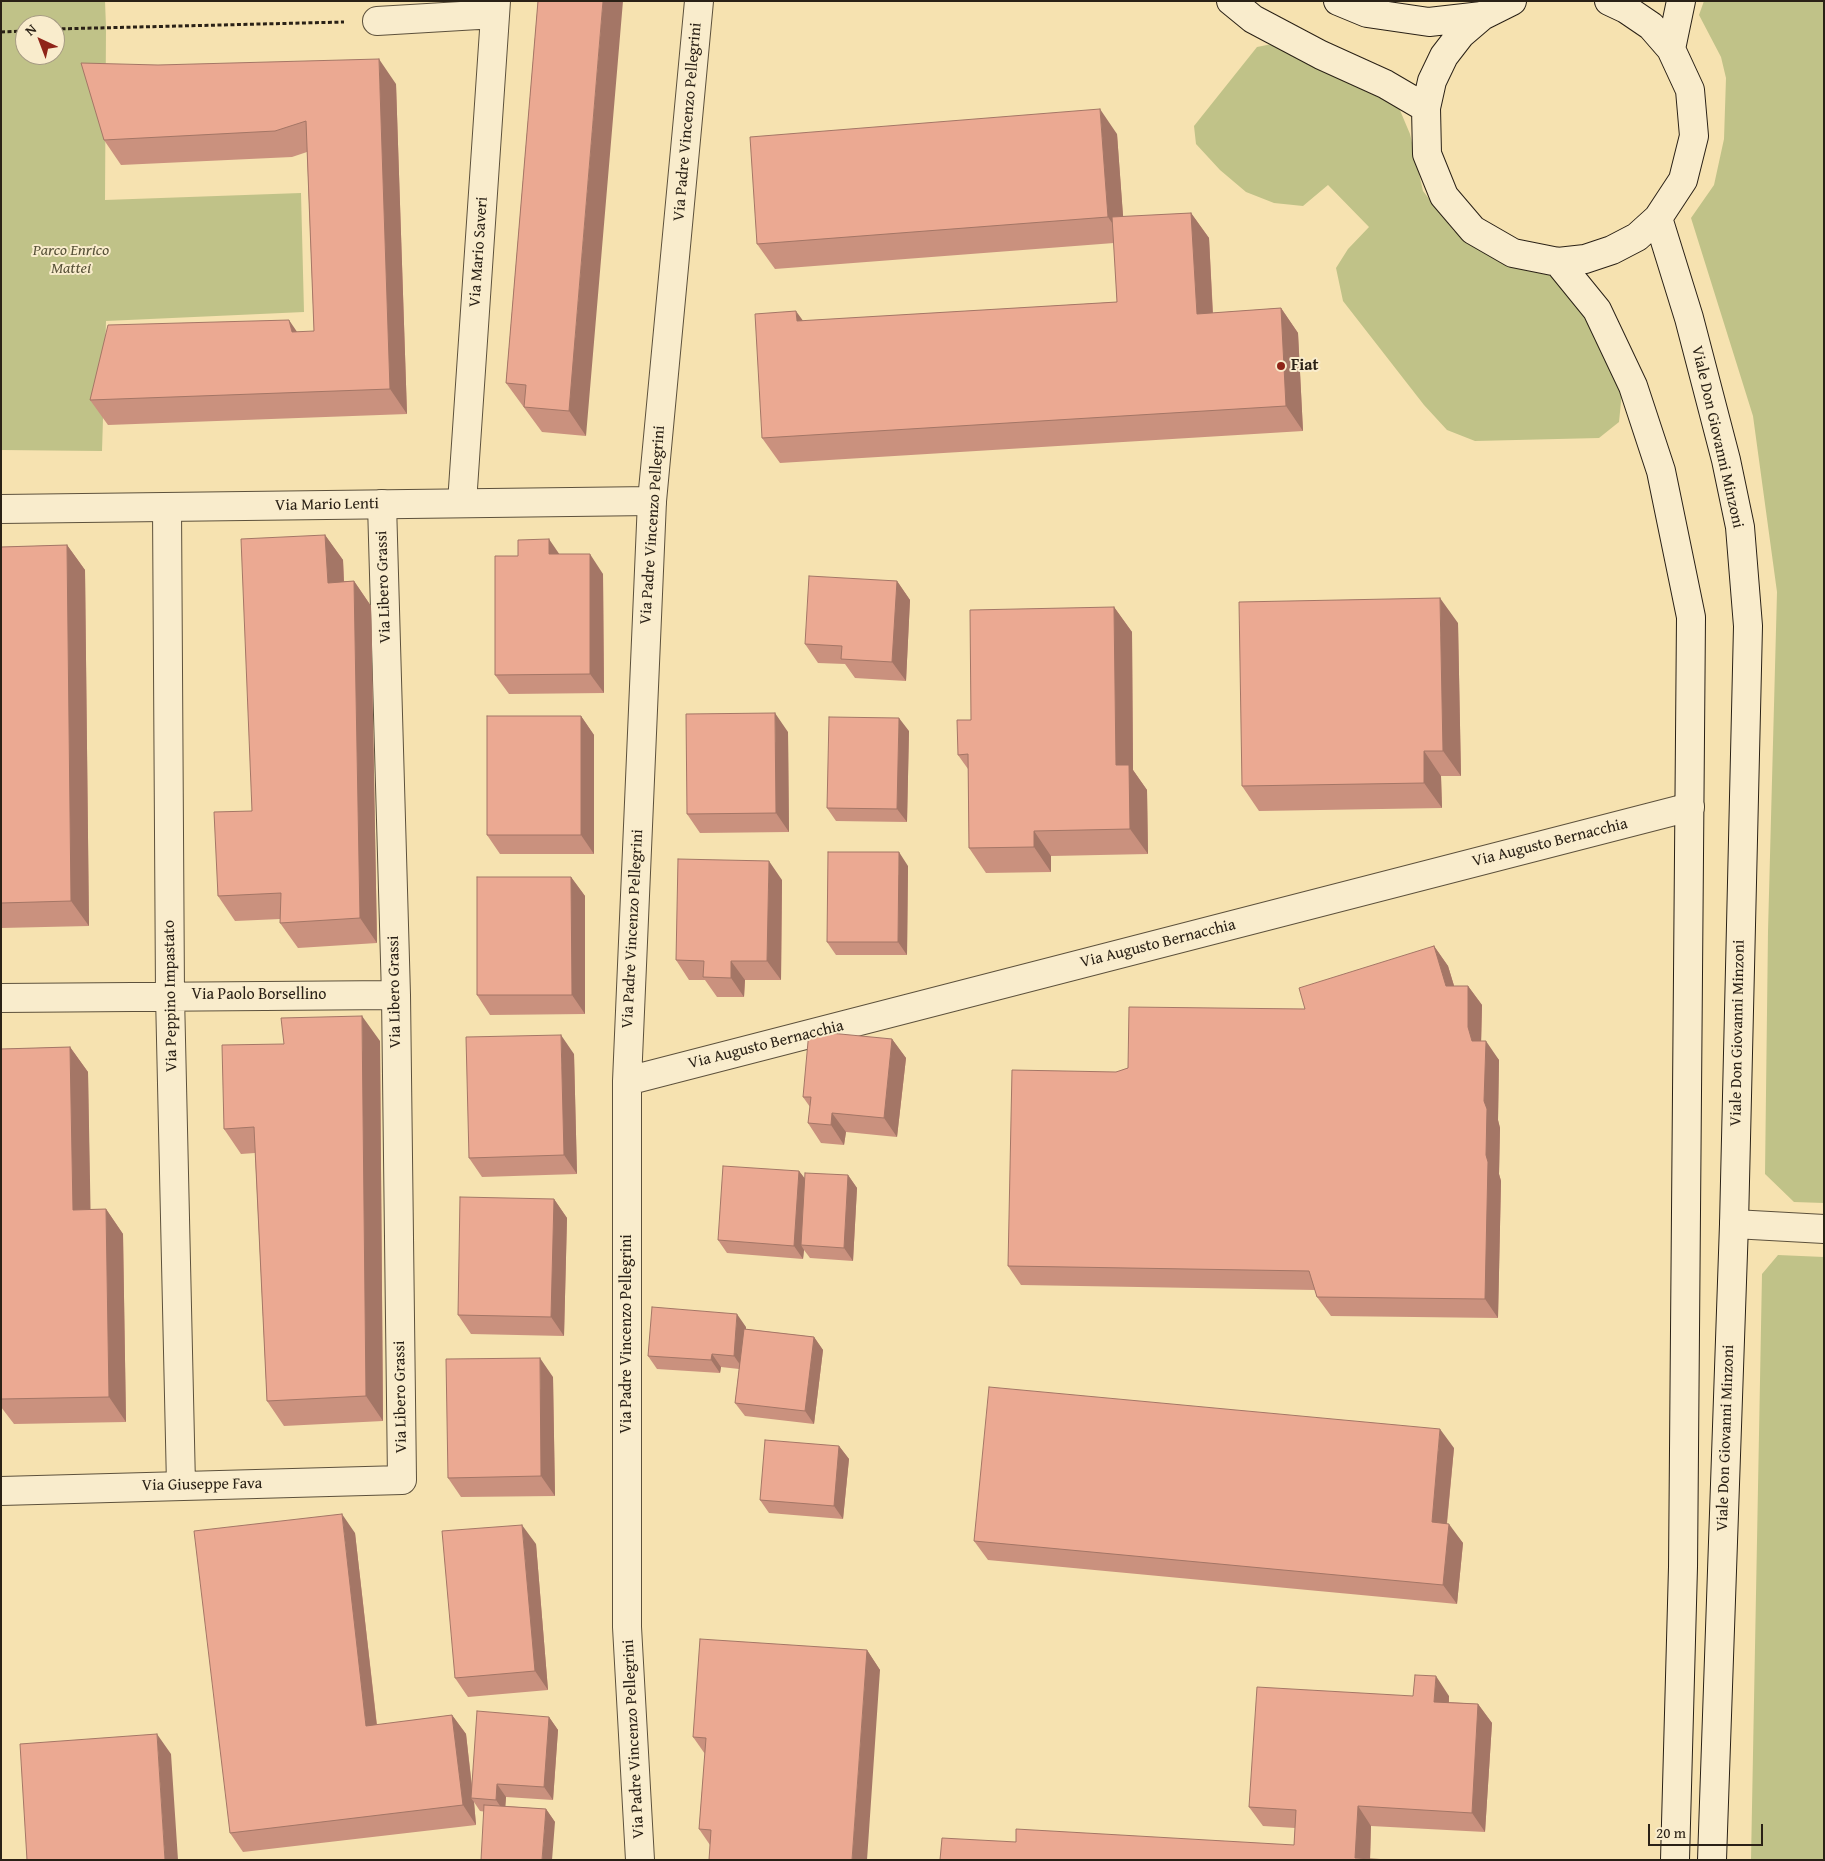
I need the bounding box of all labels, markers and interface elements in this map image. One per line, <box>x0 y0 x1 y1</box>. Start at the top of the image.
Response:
north arrow <box>15 15 65 65</box>
text: N <box>20 19 41 40</box>
street label: Via Padre Vincenzo Pellegrini <box>670 22 706 222</box>
street label: Via Mario Saveri <box>466 196 492 308</box>
park label: Parco Enrico Mattei <box>33 241 109 279</box>
street label: Viale Don Giovanni Minzoni <box>1687 344 1747 530</box>
place label: Fiat <box>1291 356 1318 376</box>
marker: Fiat <box>1275 360 1287 372</box>
street label: Via Padre Vincenzo Pellegrini <box>636 425 670 625</box>
street label: Via Mario Lenti <box>275 494 379 516</box>
street label: Via Libero Grassi <box>372 530 396 644</box>
street label: Via Augusto Bernacchia <box>1470 814 1630 872</box>
street label: Via Padre Vincenzo Pellegrini <box>618 829 648 1029</box>
street label: Via Augusto Bernacchia <box>1078 915 1238 973</box>
street label: Via Peppino Impastato <box>160 920 182 1072</box>
street label: Via Libero Grassi <box>384 935 406 1049</box>
street label: Viale Don Giovanni Minzoni <box>1727 940 1749 1126</box>
street label: Via Paolo Borsellino <box>192 985 326 1005</box>
street label: Via Augusto Bernacchia <box>686 1016 846 1074</box>
street label: Via Padre Vincenzo Pellegrini <box>617 1234 637 1434</box>
street label: Via Libero Grassi <box>390 1340 412 1454</box>
street label: Viale Don Giovanni Minzoni <box>1713 1344 1739 1532</box>
street label: Via Giuseppe Fava <box>142 1474 262 1496</box>
street label: Via Padre Vincenzo Pellegrini <box>619 1639 649 1839</box>
scale bar <box>1650 1814 1765 1846</box>
text: 20 m <box>1656 1822 1686 1843</box>

